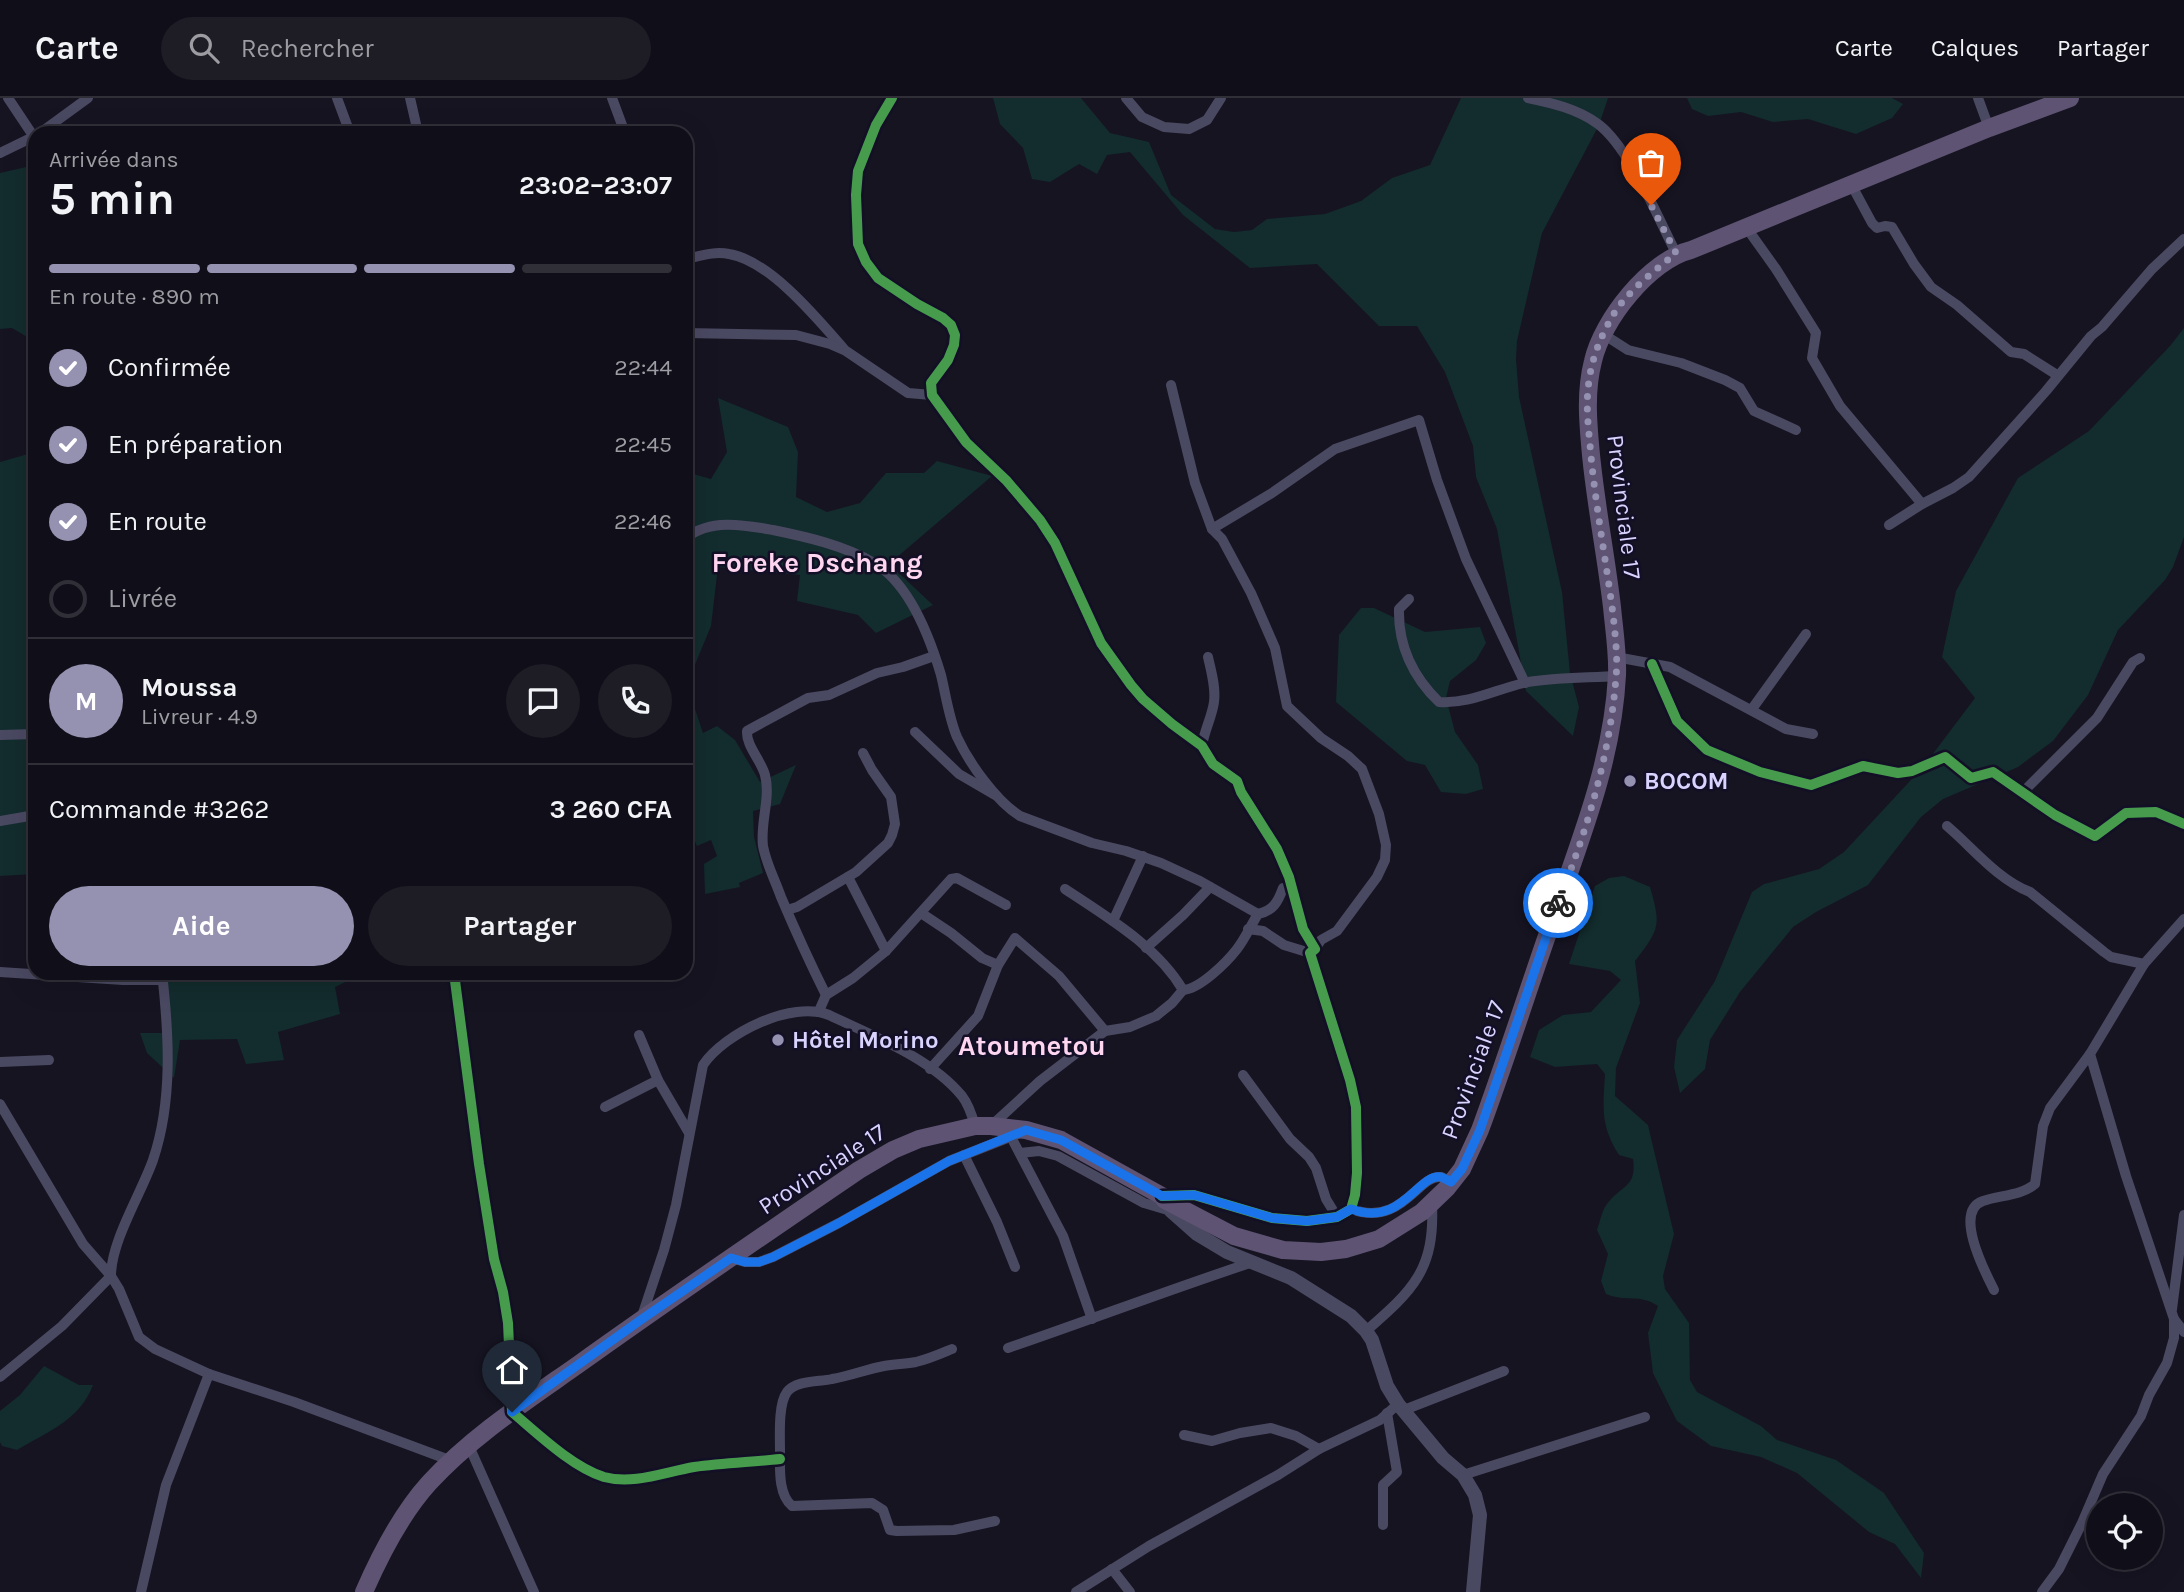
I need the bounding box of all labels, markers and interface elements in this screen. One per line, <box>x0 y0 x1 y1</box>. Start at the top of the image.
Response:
search box <box>161 17 651 80</box>
text: Carte <box>35 29 119 67</box>
icon: search <box>185 29 223 67</box>
text: Rechercher <box>241 33 374 64</box>
text: Carte <box>1835 34 1893 62</box>
text: Calques <box>1931 34 2019 62</box>
text: Partager <box>2057 34 2149 62</box>
pin <box>1621 133 1681 205</box>
icon: bag <box>1632 144 1670 182</box>
text: Arrivée dans <box>49 146 179 173</box>
text: 23:02–23:07 <box>519 170 672 201</box>
text: 5 min <box>49 172 175 226</box>
text: En route · 890 m <box>49 283 220 310</box>
icon: check <box>49 349 87 387</box>
text: Confirmée <box>108 352 231 383</box>
text: 22:44 <box>614 354 672 381</box>
icon: check <box>49 426 87 464</box>
text: En préparation <box>108 429 283 460</box>
text: 22:45 <box>614 431 672 458</box>
street label: Provinciale 17 <box>1601 433 1647 581</box>
icon: check <box>49 503 87 541</box>
text: En route <box>108 506 207 537</box>
text: 22:46 <box>614 508 672 535</box>
district label: Foreke Dschang <box>712 546 922 579</box>
text: Livrée <box>108 583 177 614</box>
button: chat <box>506 664 580 738</box>
button: phone <box>598 664 672 738</box>
text: Moussa <box>141 672 237 703</box>
text: M <box>75 686 97 717</box>
text: Livreur · 4.9 <box>141 703 258 730</box>
place label: BOCOM <box>1644 767 1729 795</box>
marker: BOCOM <box>1622 773 1638 789</box>
text: Commande #3262 <box>49 794 269 825</box>
text: 3 260 CFA <box>549 794 672 825</box>
courier <box>1523 868 1593 938</box>
icon: bike <box>1539 884 1577 922</box>
button: Aide <box>49 886 354 966</box>
button: Partager <box>368 886 672 966</box>
street label: Provinciale 17 <box>1435 997 1511 1143</box>
place label: Hôtel Morino <box>792 1026 939 1054</box>
district label: Atoumetou <box>958 1029 1106 1062</box>
marker: Hôtel Morino <box>770 1032 786 1048</box>
street label: Provinciale 17 <box>753 1118 891 1220</box>
pin <box>482 1340 542 1412</box>
icon: home <box>493 1351 531 1389</box>
map controls <box>2086 1493 2163 1570</box>
button: locate <box>2086 1493 2163 1570</box>

